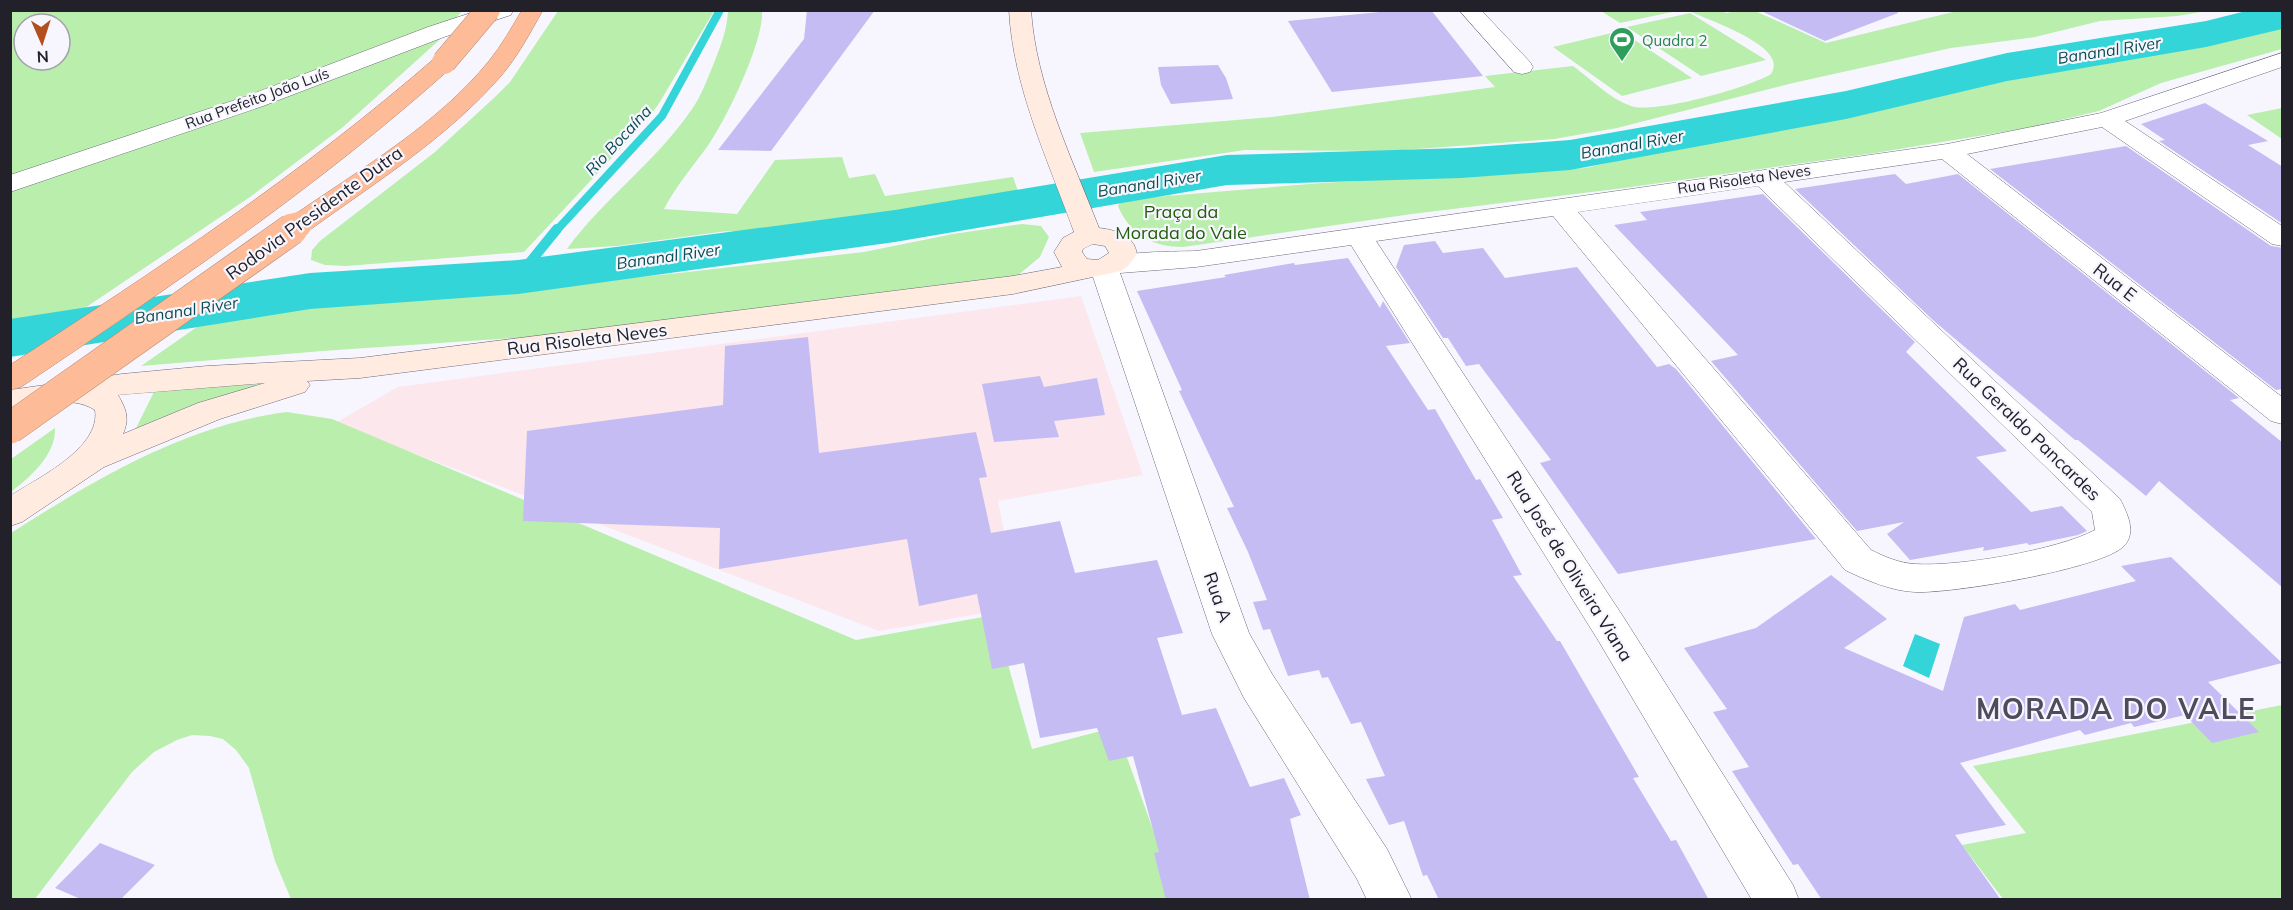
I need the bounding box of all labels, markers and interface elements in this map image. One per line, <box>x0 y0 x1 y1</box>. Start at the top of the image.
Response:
north arrow <box>12 12 72 72</box>
sports icon: Quadra 2 <box>1607 25 1637 63</box>
place label: Quadra 2 <box>1642 31 1708 50</box>
water label: Bananal River <box>2056 32 2163 68</box>
text: N <box>36 47 49 67</box>
street label: Rua Prefeito João Luís <box>182 63 332 133</box>
water label: Rio Bocaína <box>581 101 656 179</box>
water label: Bananal River <box>1579 125 1686 163</box>
street label: Rodovia Presidente Dutra <box>221 141 407 285</box>
street label: Rua Risoleta Neves <box>1676 160 1812 198</box>
water label: Bananal River <box>1096 165 1203 201</box>
park label: Praça da Morada do Vale <box>1115 200 1247 244</box>
water label: Bananal River <box>615 239 722 273</box>
street label: Rua E <box>2089 258 2141 306</box>
water label: Bananal River <box>133 292 240 328</box>
street label: Rua Risoleta Neves <box>505 318 669 360</box>
street label: Rua Geraldo Pancardes <box>1948 352 2106 506</box>
street label: Rua José de Oliveira Viana <box>1502 467 1638 665</box>
street label: Rua A <box>1199 569 1237 625</box>
district label: MORADA DO VALE <box>1976 691 2256 726</box>

